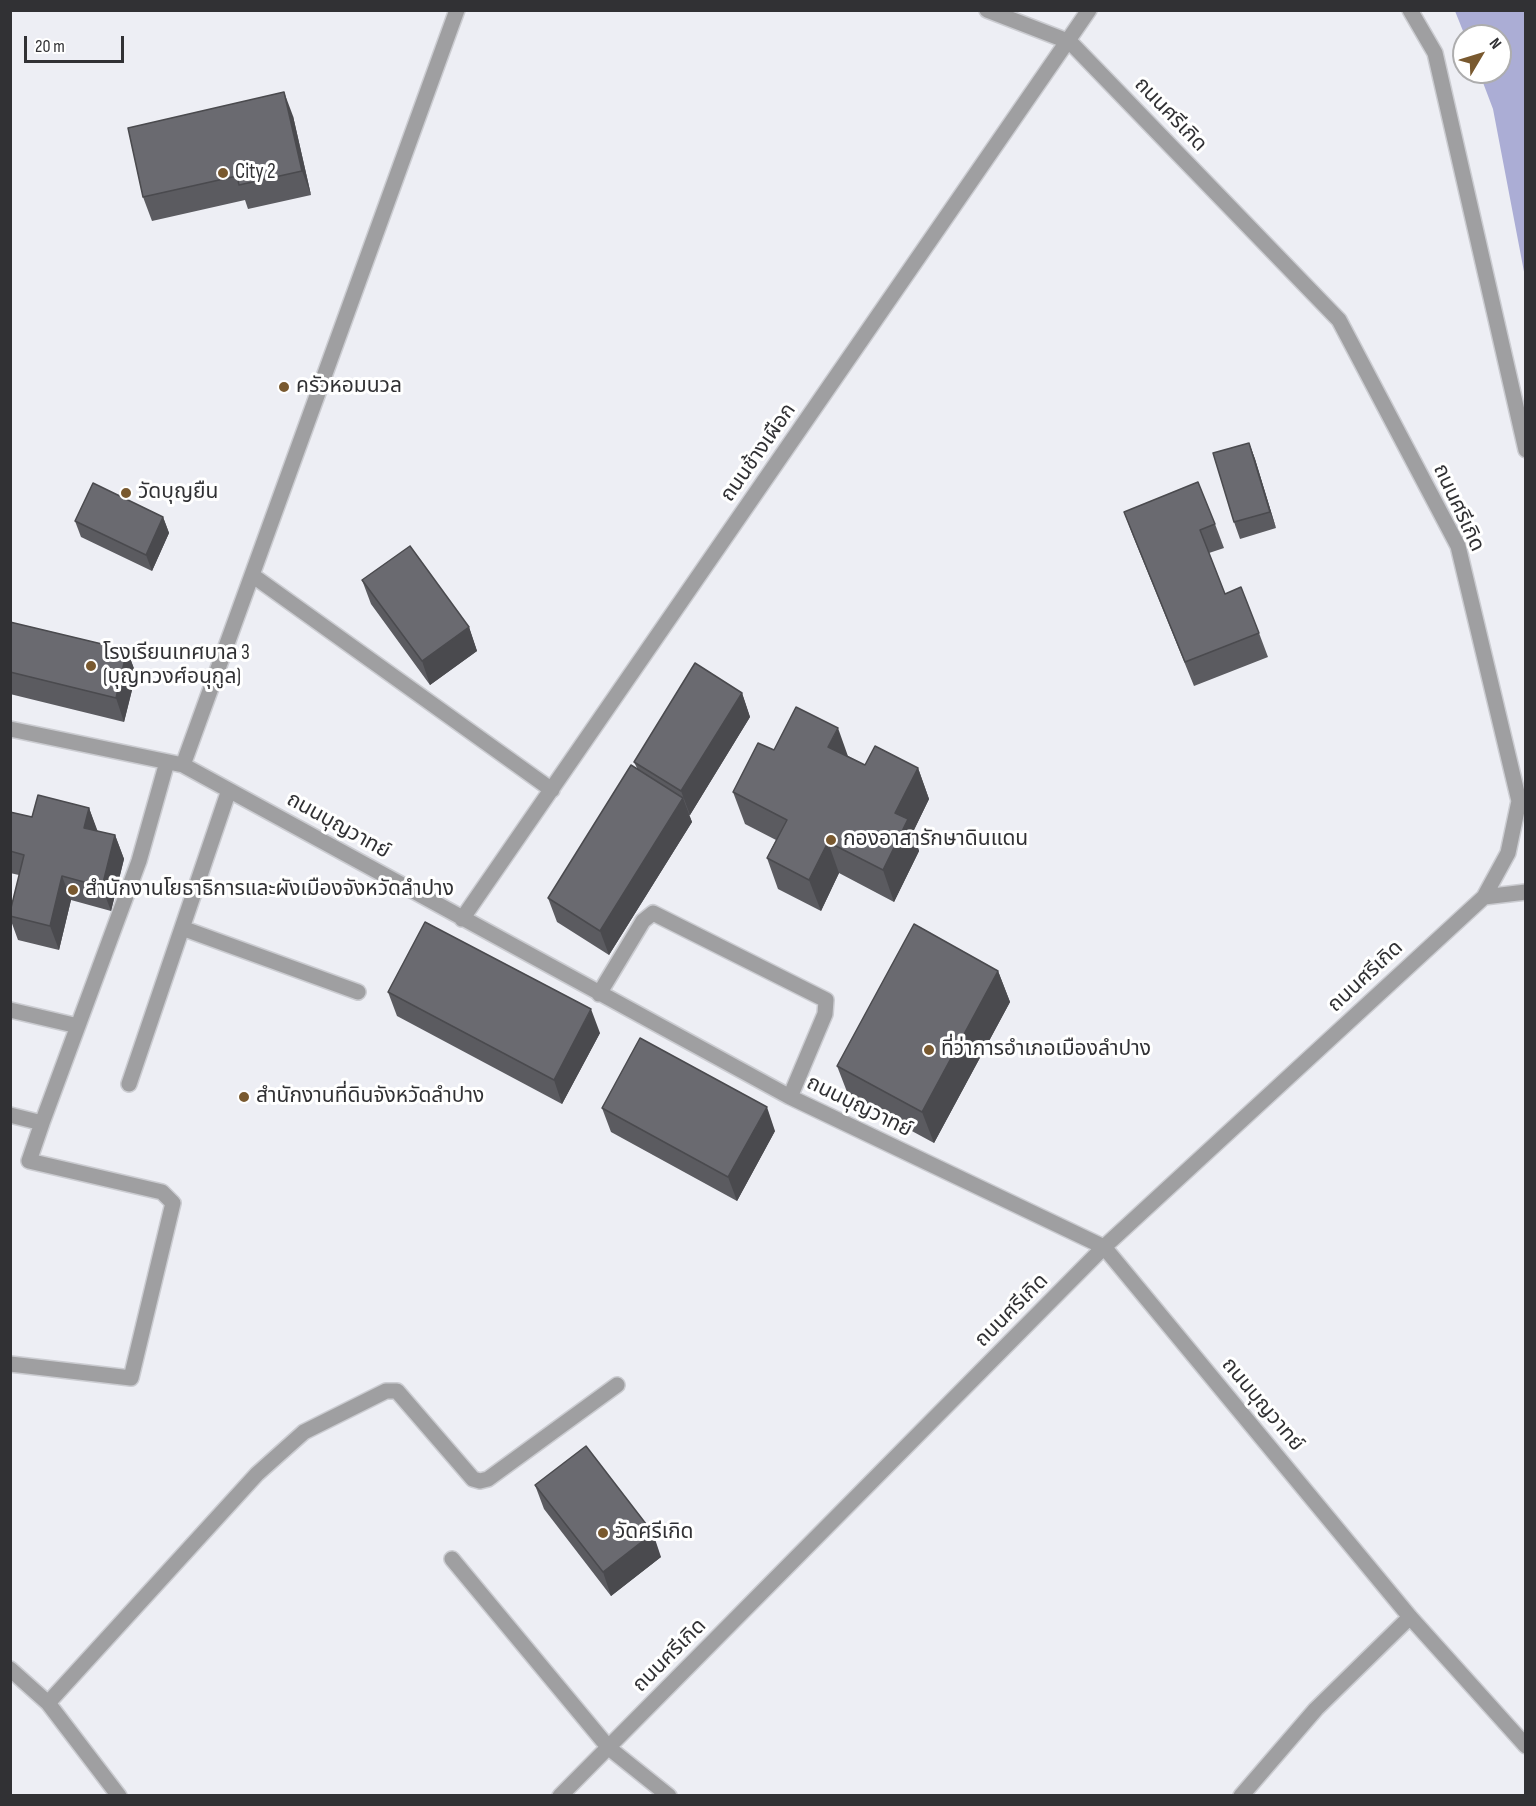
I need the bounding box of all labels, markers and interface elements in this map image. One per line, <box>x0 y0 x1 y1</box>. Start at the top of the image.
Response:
scale bar <box>27 24 128 62</box>
north arrow <box>1452 24 1512 84</box>
text: N <box>1485 35 1505 53</box>
text: 20 m <box>35 36 65 57</box>
street label: ถนนศรีเกิด <box>1128 73 1212 157</box>
place label: City 2 <box>235 160 276 186</box>
marker: City 2 <box>216 166 230 180</box>
place label: ครัวหอมนวล <box>296 374 402 400</box>
marker: ครัวหอมนวล <box>277 380 291 394</box>
street label: ถนนช้างเผือก <box>716 399 802 507</box>
street label: ถนนศรีเกิด <box>1427 460 1489 556</box>
place label: วัดบุญยืน <box>138 480 218 506</box>
marker: วัดบุญยืน <box>119 486 133 500</box>
place label: โรงเรียนเทศบาล 3 (บุญทวงศ์อนุกูล) <box>103 641 250 691</box>
marker: โรงเรียนเทศบาล 3 (บุญทวงศ์อนุกูล) <box>84 659 98 673</box>
street label: ถนนบุญวาทย์ <box>282 787 394 865</box>
place label: กองอาสารักษาดินแดน <box>843 827 1028 853</box>
marker: กองอาสารักษาดินแดน <box>824 833 838 847</box>
place label: สำนักงานโยธาธิการและผังเมืองจังหวัดลำปาง <box>85 877 454 903</box>
marker: สำนักงานโยธาธิการและผังเมืองจังหวัดลำปาง <box>66 883 80 897</box>
street label: ถนนศรีเกิด <box>1323 936 1409 1018</box>
place label: ที่ว่าการอำเภอเมืองลำปาง <box>941 1037 1151 1063</box>
marker: ที่ว่าการอำเภอเมืองลำปาง <box>922 1043 936 1057</box>
street label: ถนนบุญวาทย์ <box>802 1071 916 1143</box>
place label: สำนักงานที่ดินจังหวัดลำปาง <box>256 1084 484 1110</box>
marker: สำนักงานที่ดินจังหวัดลำปาง <box>237 1090 251 1104</box>
street label: ถนนศรีเกิด <box>970 1269 1054 1353</box>
street label: ถนนบุญวาทย์ <box>1216 1353 1308 1457</box>
place label: วัดศรีเกิด <box>615 1520 693 1546</box>
marker: วัดศรีเกิด <box>596 1526 610 1540</box>
street label: ถนนศรีเกิด <box>628 1614 712 1698</box>

